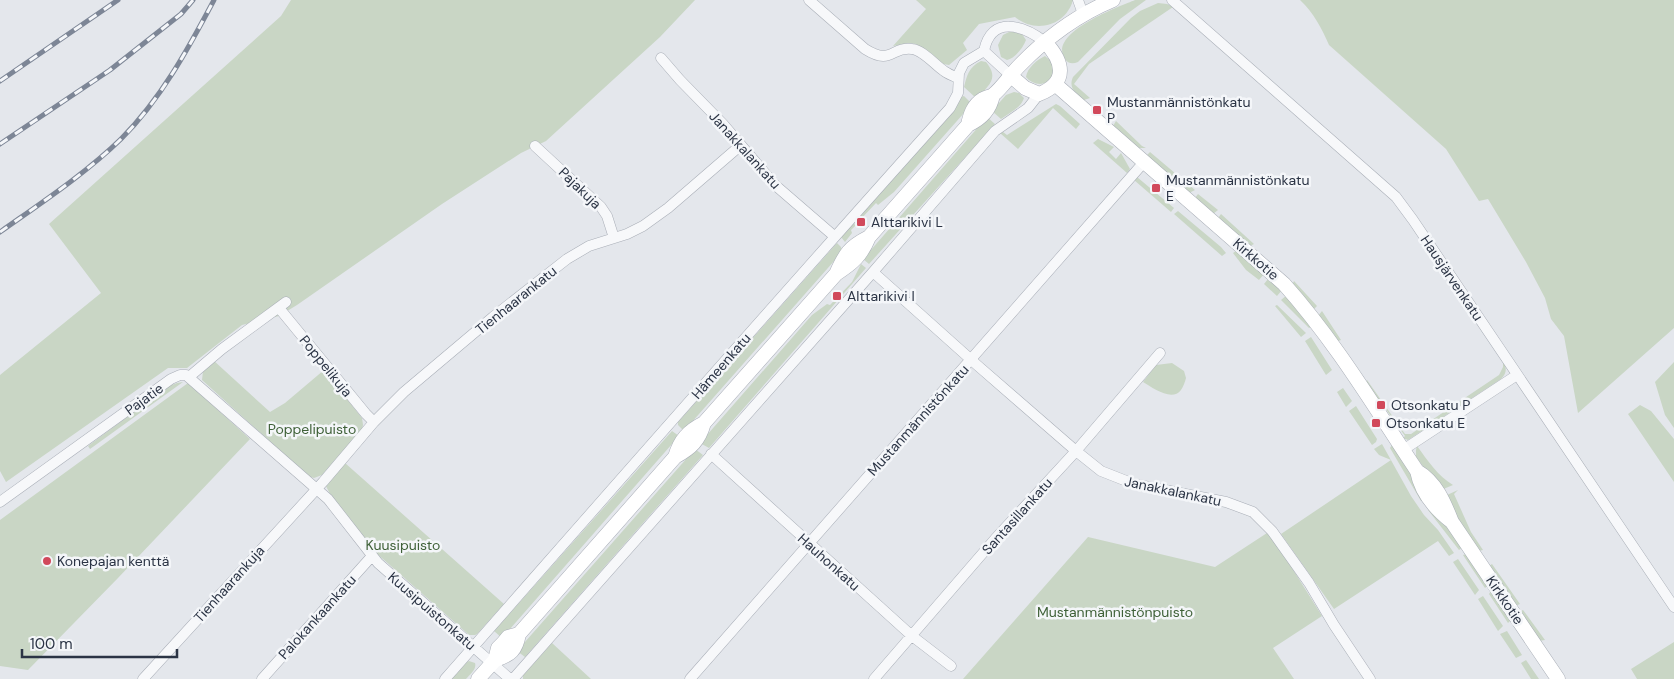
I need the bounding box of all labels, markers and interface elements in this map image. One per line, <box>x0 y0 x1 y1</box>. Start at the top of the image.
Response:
place label: Mustanmännistönkatu P <box>1107 93 1250 127</box>
marker: Mustanmännistönkatu P <box>1091 104 1103 116</box>
street label: Janakkalankatu <box>705 107 785 193</box>
street label: Pajakuja <box>555 163 605 213</box>
place label: Mustanmännistönkatu E <box>1166 171 1309 205</box>
marker: Mustanmännistönkatu E <box>1150 182 1162 194</box>
place label: Alttarikivi L <box>871 213 943 231</box>
marker: Alttarikivi L <box>855 216 867 228</box>
street label: Hausjärvenkatu <box>1417 232 1487 324</box>
street label: Kirkkotie <box>1229 234 1283 284</box>
street label: Tienhaarankatu <box>472 262 560 338</box>
place label: Alttarikivi I <box>847 287 915 305</box>
marker: Alttarikivi I <box>831 290 843 302</box>
street label: Hämeenkatu <box>687 329 755 403</box>
street label: Poppelikuja <box>296 332 356 400</box>
street label: Mustanmännistönkatu <box>863 361 973 479</box>
street label: Pajatie <box>121 379 167 419</box>
place label: Otsonkatu P <box>1391 396 1470 414</box>
marker: Otsonkatu P <box>1375 399 1387 411</box>
place label: Otsonkatu E <box>1386 414 1465 432</box>
marker: Otsonkatu E <box>1370 417 1382 429</box>
park label: Poppelipuisto <box>268 420 356 438</box>
street label: Janakkalankatu <box>1123 472 1223 510</box>
street label: Santasillankatu <box>978 474 1056 558</box>
street label: Hauhonkatu <box>794 529 864 595</box>
park label: Kuusipuisto <box>366 536 440 554</box>
street label: Tienhaarankuja <box>190 542 268 626</box>
place label: Konepajan kenttä <box>57 552 169 570</box>
marker: Konepajan kenttä <box>41 555 53 567</box>
street label: Kuusipuistonkatu <box>384 568 480 654</box>
street label: Palokankaankatu <box>274 571 360 663</box>
street label: Kirkkotie <box>1482 572 1528 628</box>
park label: Mustanmännistönpuisto <box>1037 603 1193 621</box>
scale bar <box>22 626 178 658</box>
text: 100 m <box>30 634 73 654</box>

